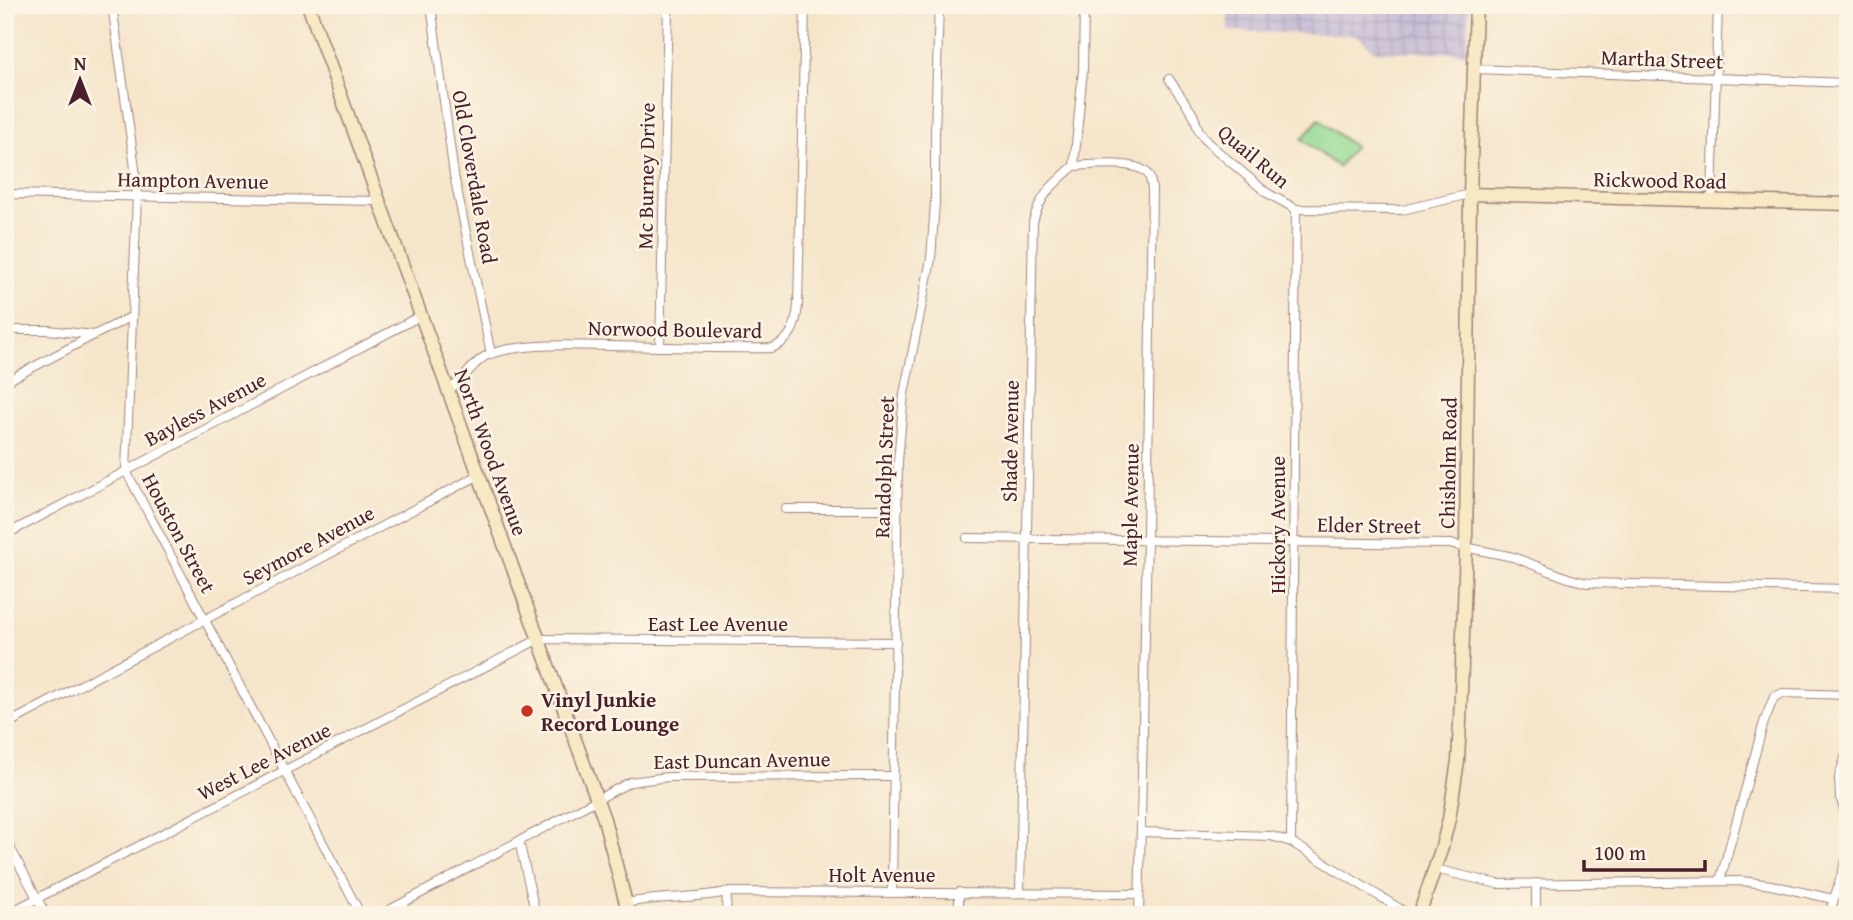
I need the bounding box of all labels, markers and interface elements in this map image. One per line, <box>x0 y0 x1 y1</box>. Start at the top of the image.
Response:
street label: Martha Street <box>1600 41 1724 77</box>
north arrow <box>46 46 116 116</box>
text: N <box>74 49 87 77</box>
street label: Old Cloverdale Road <box>444 88 506 267</box>
street label: Mc Burney Drive <box>629 102 663 250</box>
street label: Quail Run <box>1211 117 1297 196</box>
street label: Hampton Avenue <box>117 163 269 197</box>
street label: Rickwood Road <box>1593 163 1728 197</box>
street label: Norwood Boulevard <box>588 312 763 346</box>
street label: Bayless Avenue <box>139 364 271 454</box>
street label: North Wood Avenue <box>446 364 536 540</box>
street label: Shade Avenue <box>993 380 1027 502</box>
street label: Randolph Street <box>866 395 902 539</box>
street label: Chisholm Road <box>1431 396 1465 529</box>
street label: Maple Avenue <box>1113 443 1147 567</box>
street label: Hickory Avenue <box>1262 456 1293 594</box>
street label: Houston Street <box>134 467 224 599</box>
street label: Seymore Avenue <box>236 497 380 593</box>
street label: Elder Street <box>1317 509 1422 541</box>
street label: East Lee Avenue <box>648 608 788 639</box>
place label: Vinyl Junkie Record Lounge <box>541 684 679 739</box>
marker: Vinyl Junkie Record Lounge <box>519 703 535 719</box>
street label: West Lee Avenue <box>192 714 336 808</box>
street label: East Duncan Avenue <box>653 743 831 777</box>
scale bar <box>1584 829 1704 873</box>
text: 100 m <box>1594 837 1646 868</box>
street label: Holt Avenue <box>828 859 936 890</box>

